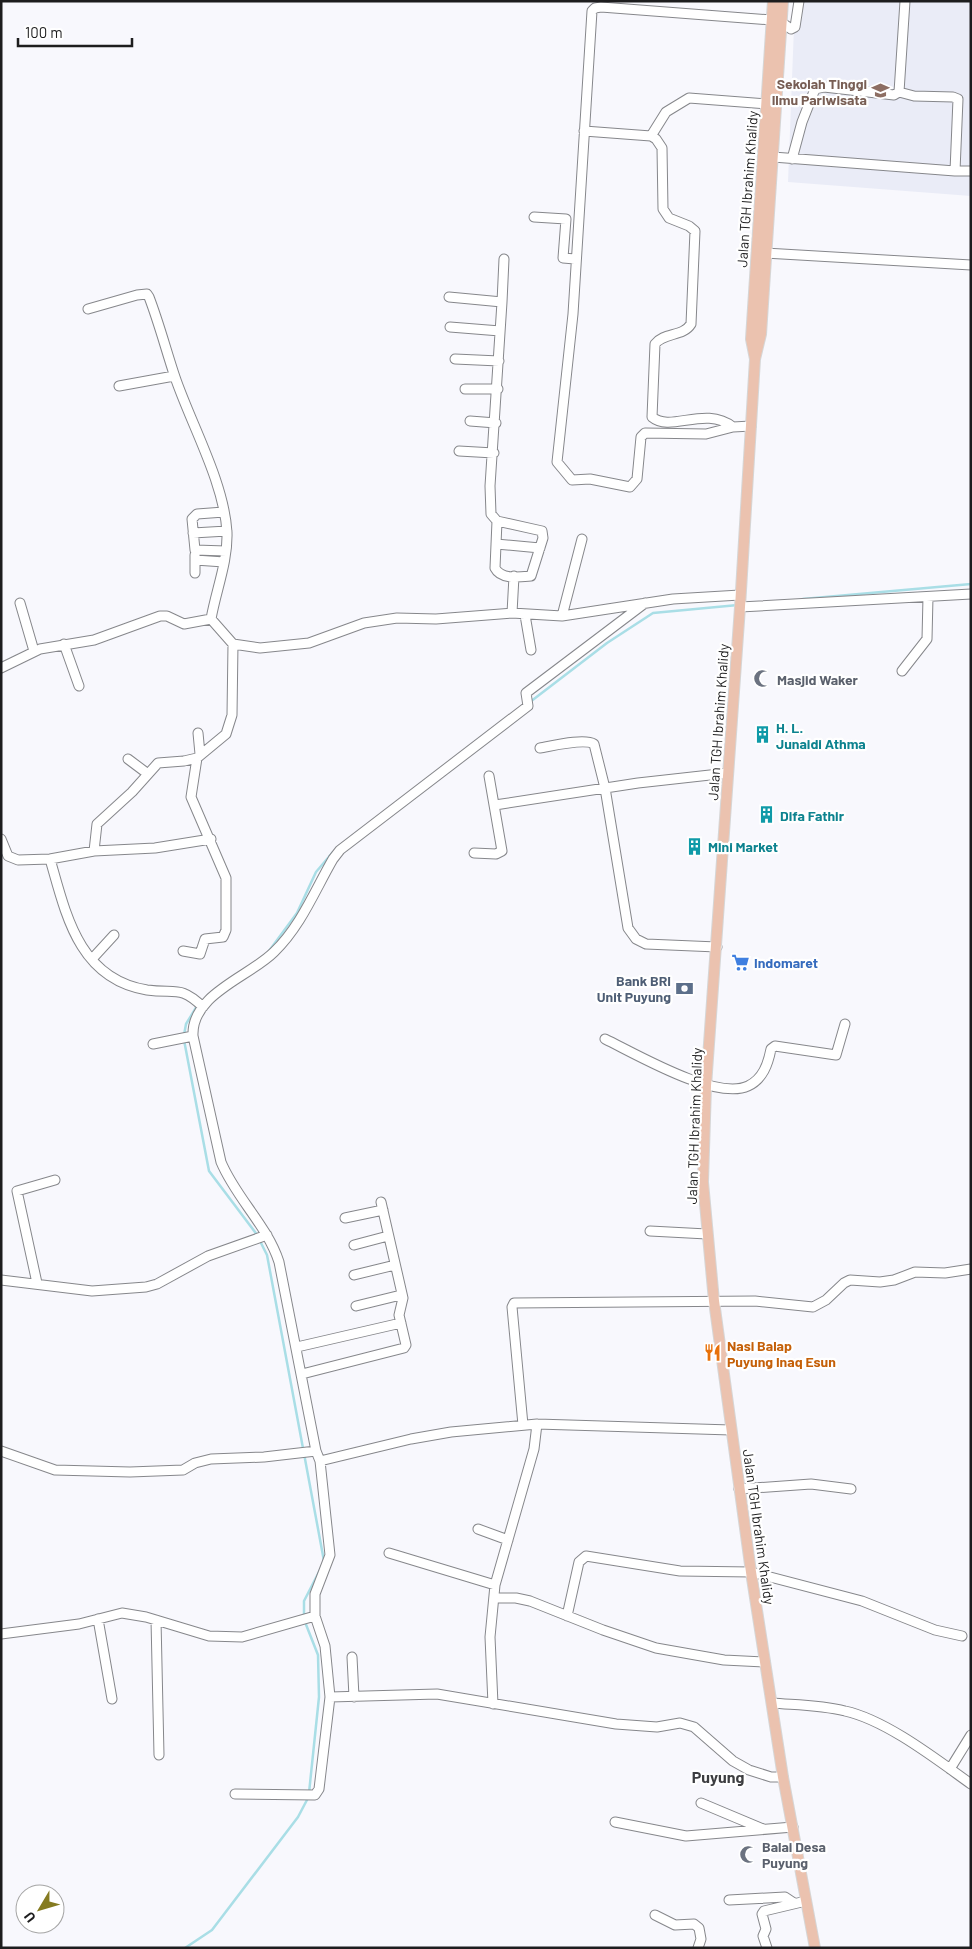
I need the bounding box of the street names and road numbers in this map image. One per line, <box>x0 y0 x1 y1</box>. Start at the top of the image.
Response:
street label: Jalan TGH Ibrahim Khalidy <box>733 110 761 268</box>
street label: Jalan TGH Ibrahim Khalidy <box>704 643 732 801</box>
street label: Jalan TGH Ibrahim Khalidy <box>683 1047 705 1205</box>
street label: Jalan TGH Ibrahim Khalidy <box>740 1448 778 1606</box>

